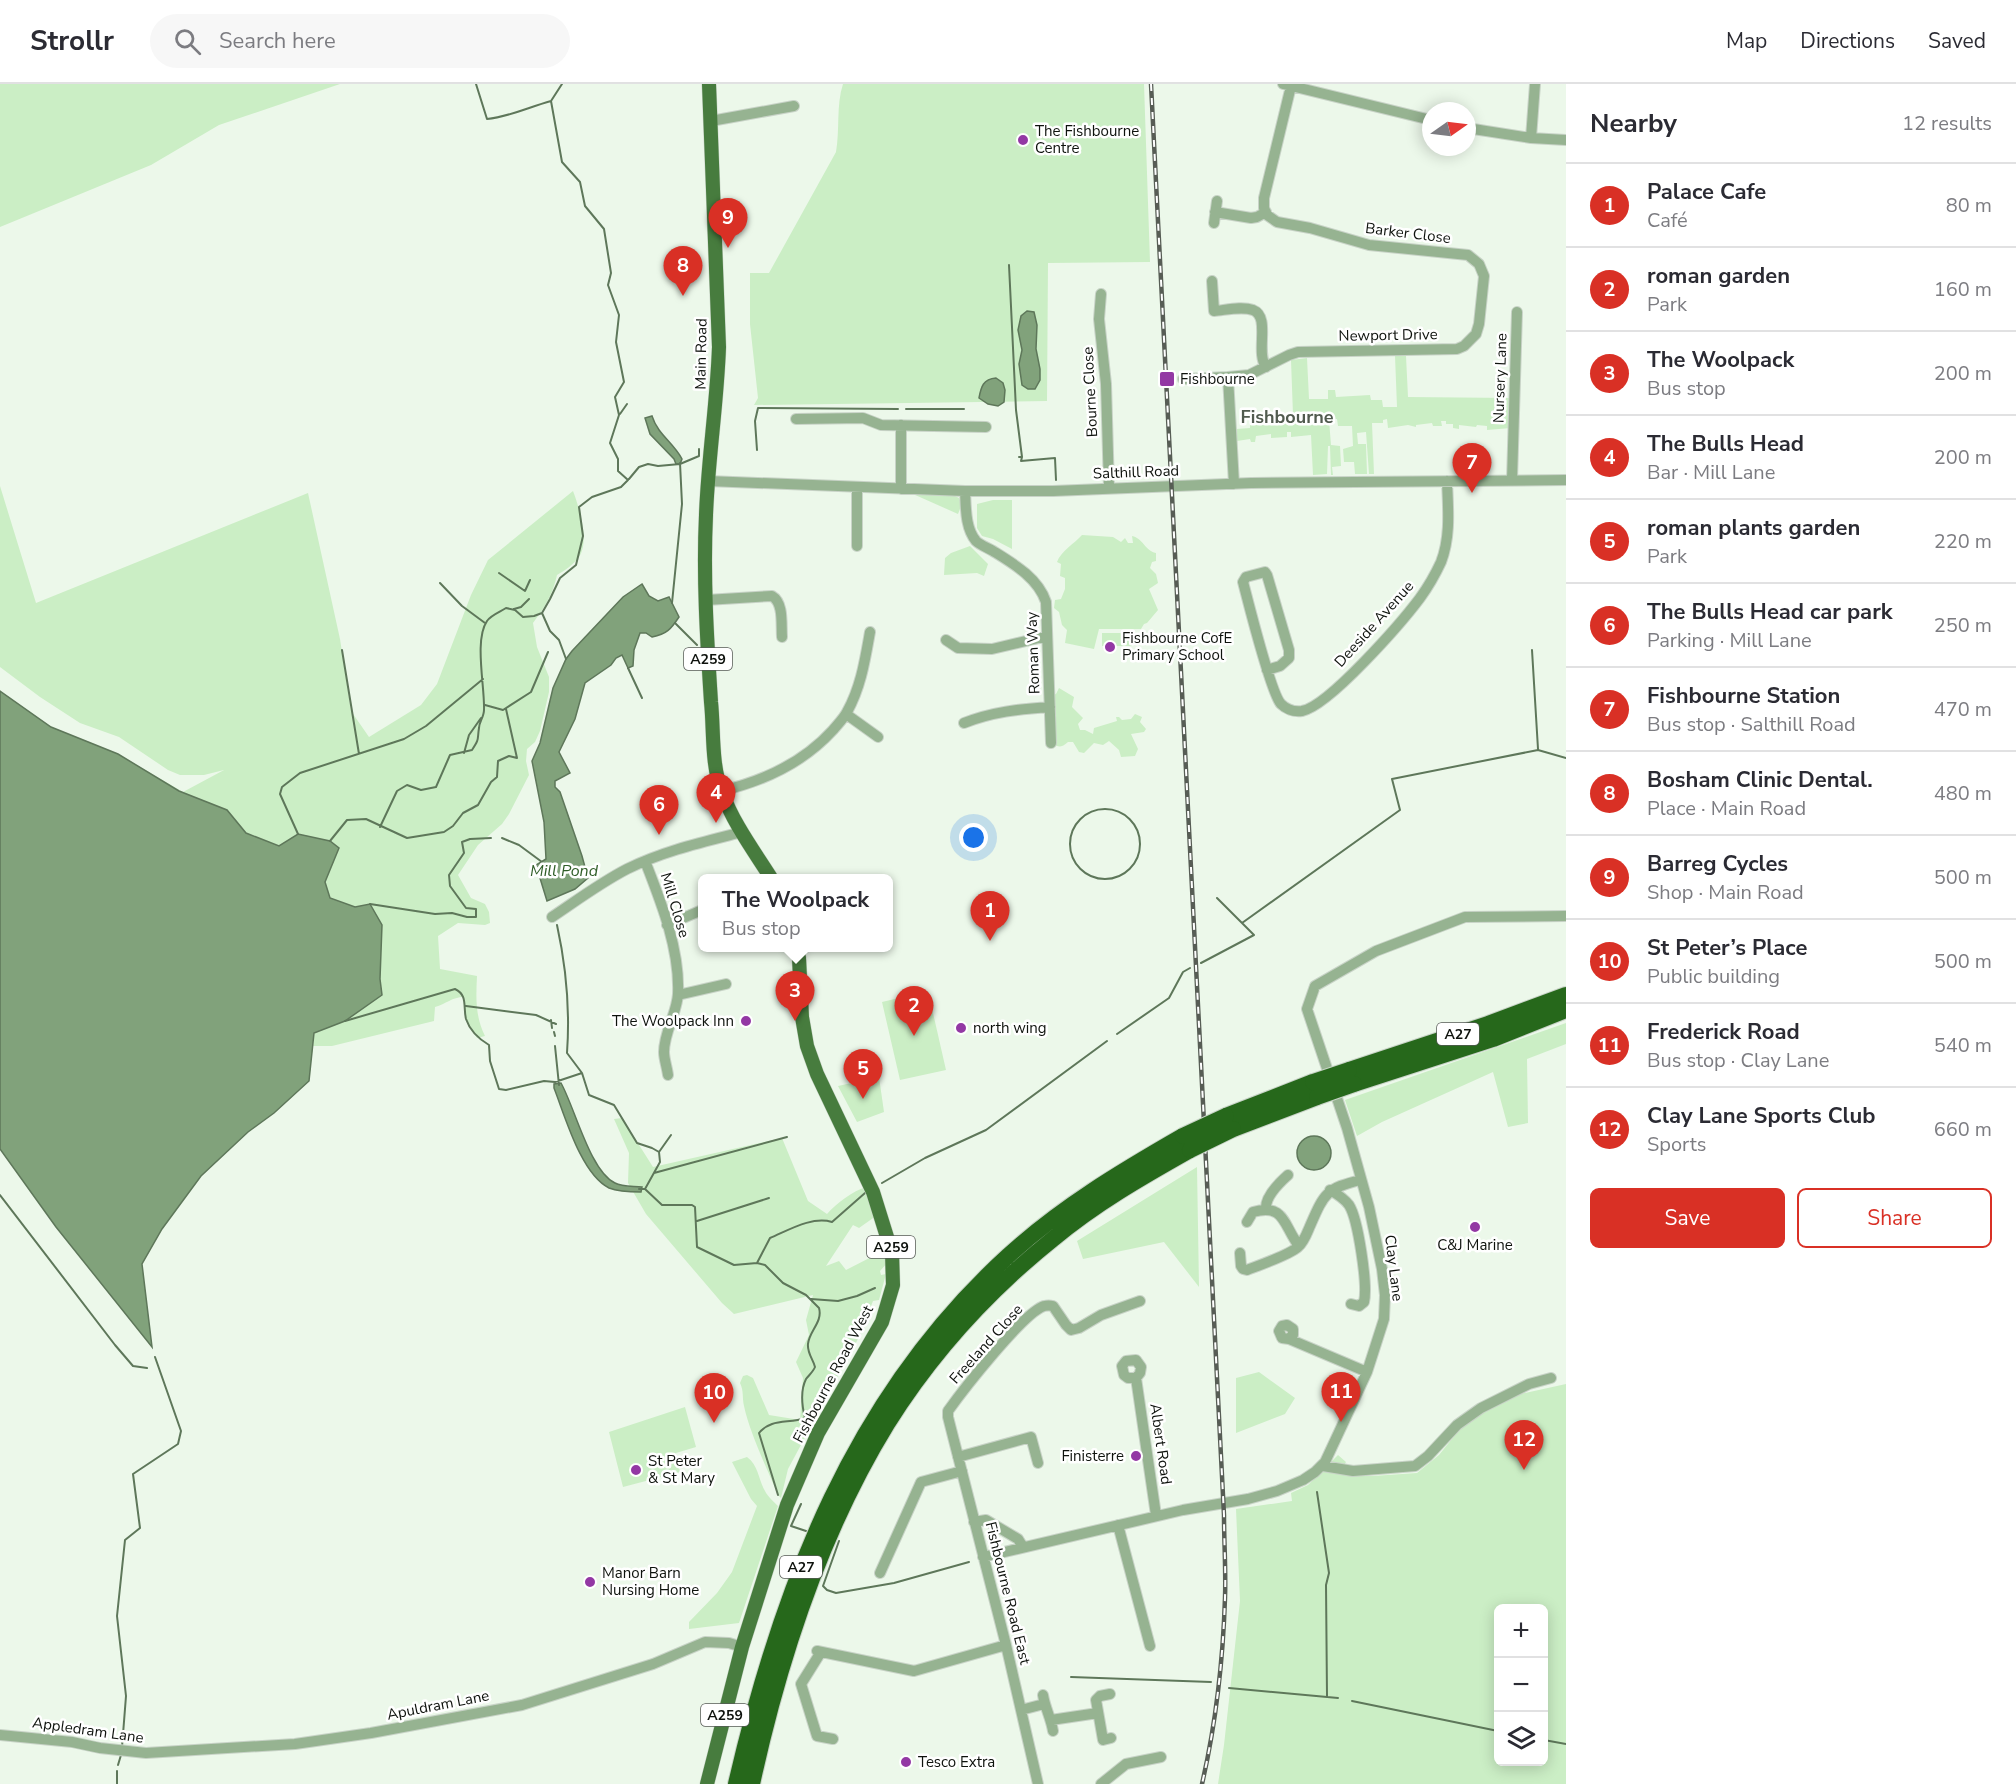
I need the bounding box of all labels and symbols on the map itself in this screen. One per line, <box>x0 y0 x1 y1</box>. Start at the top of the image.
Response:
north arrow <box>1422 102 1476 156</box>
place label: The Fishbourne Centre <box>1035 121 1139 158</box>
marker: The Fishbourne Centre <box>1016 133 1030 147</box>
pin: 9 <box>708 198 748 248</box>
street label: Barker Close <box>1364 218 1452 248</box>
pin: 8 <box>664 246 702 296</box>
street label: Main Road <box>690 318 712 390</box>
street label: Newport Drive <box>1338 324 1438 346</box>
street label: Nursery Lane <box>1488 333 1512 423</box>
street label: Bourne Close <box>1078 346 1102 438</box>
place label: Fishbourne <box>1180 369 1255 389</box>
marker: Fishbourne <box>1158 370 1176 388</box>
district label: Fishbourne <box>1241 405 1334 429</box>
pin: 7 <box>1452 444 1492 493</box>
street label: Salthill Road <box>1092 460 1180 484</box>
street label: Deeside Avenue <box>1330 577 1418 671</box>
street label: Roman Way <box>1022 611 1044 695</box>
place label: Fishbourne CofE Primary School <box>1122 628 1232 665</box>
marker: Fishbourne CofE Primary School <box>1103 640 1117 654</box>
road number: A259 <box>684 648 732 670</box>
pin: 4 <box>696 774 736 823</box>
pin: 6 <box>640 786 678 835</box>
your location <box>959 823 988 852</box>
water label: Mill Pond <box>530 860 599 882</box>
street label: Mill Close <box>656 870 694 940</box>
pin: 1 <box>970 892 1010 941</box>
pin: 3 <box>776 972 814 1021</box>
pin: 2 <box>894 986 934 1036</box>
place label: The Woolpack Inn <box>612 1011 734 1031</box>
marker: The Woolpack Inn <box>739 1014 753 1028</box>
place label: north wing <box>973 1018 1047 1038</box>
marker: north wing <box>954 1021 968 1035</box>
road number: A27 <box>1437 1023 1479 1045</box>
pin: 5 <box>844 1050 882 1099</box>
marker: C&J Marine <box>1468 1220 1482 1234</box>
street label: Clay Lane <box>1380 1234 1408 1302</box>
place label: C&J Marine <box>1437 1235 1513 1255</box>
road number: A259 <box>867 1236 915 1258</box>
street label: Freeland Close <box>945 1300 1027 1388</box>
street label: Fishbourne Road West <box>788 1301 878 1446</box>
pin: 11 <box>1322 1372 1360 1422</box>
pin: 10 <box>694 1374 734 1423</box>
street label: Albert Road <box>1145 1402 1177 1486</box>
pin: 12 <box>1504 1420 1544 1470</box>
place label: Finisterre <box>1061 1446 1124 1466</box>
marker: Finisterre <box>1129 1449 1143 1463</box>
place label: St Peter & St Mary <box>648 1451 715 1488</box>
marker: St Peter & St Mary <box>629 1463 643 1477</box>
street label: Fishbourne Road East <box>981 1520 1036 1667</box>
road number: A27 <box>780 1556 822 1578</box>
place label: Manor Barn Nursing Home <box>602 1563 699 1600</box>
marker: Manor Barn Nursing Home <box>583 1575 597 1589</box>
street label: Apuldram Lane <box>385 1685 491 1725</box>
road number: A259 <box>701 1704 749 1726</box>
street label: Appledram Lane <box>31 1712 145 1748</box>
place label: Tesco Extra <box>918 1752 995 1772</box>
marker: Tesco Extra <box>899 1755 913 1769</box>

